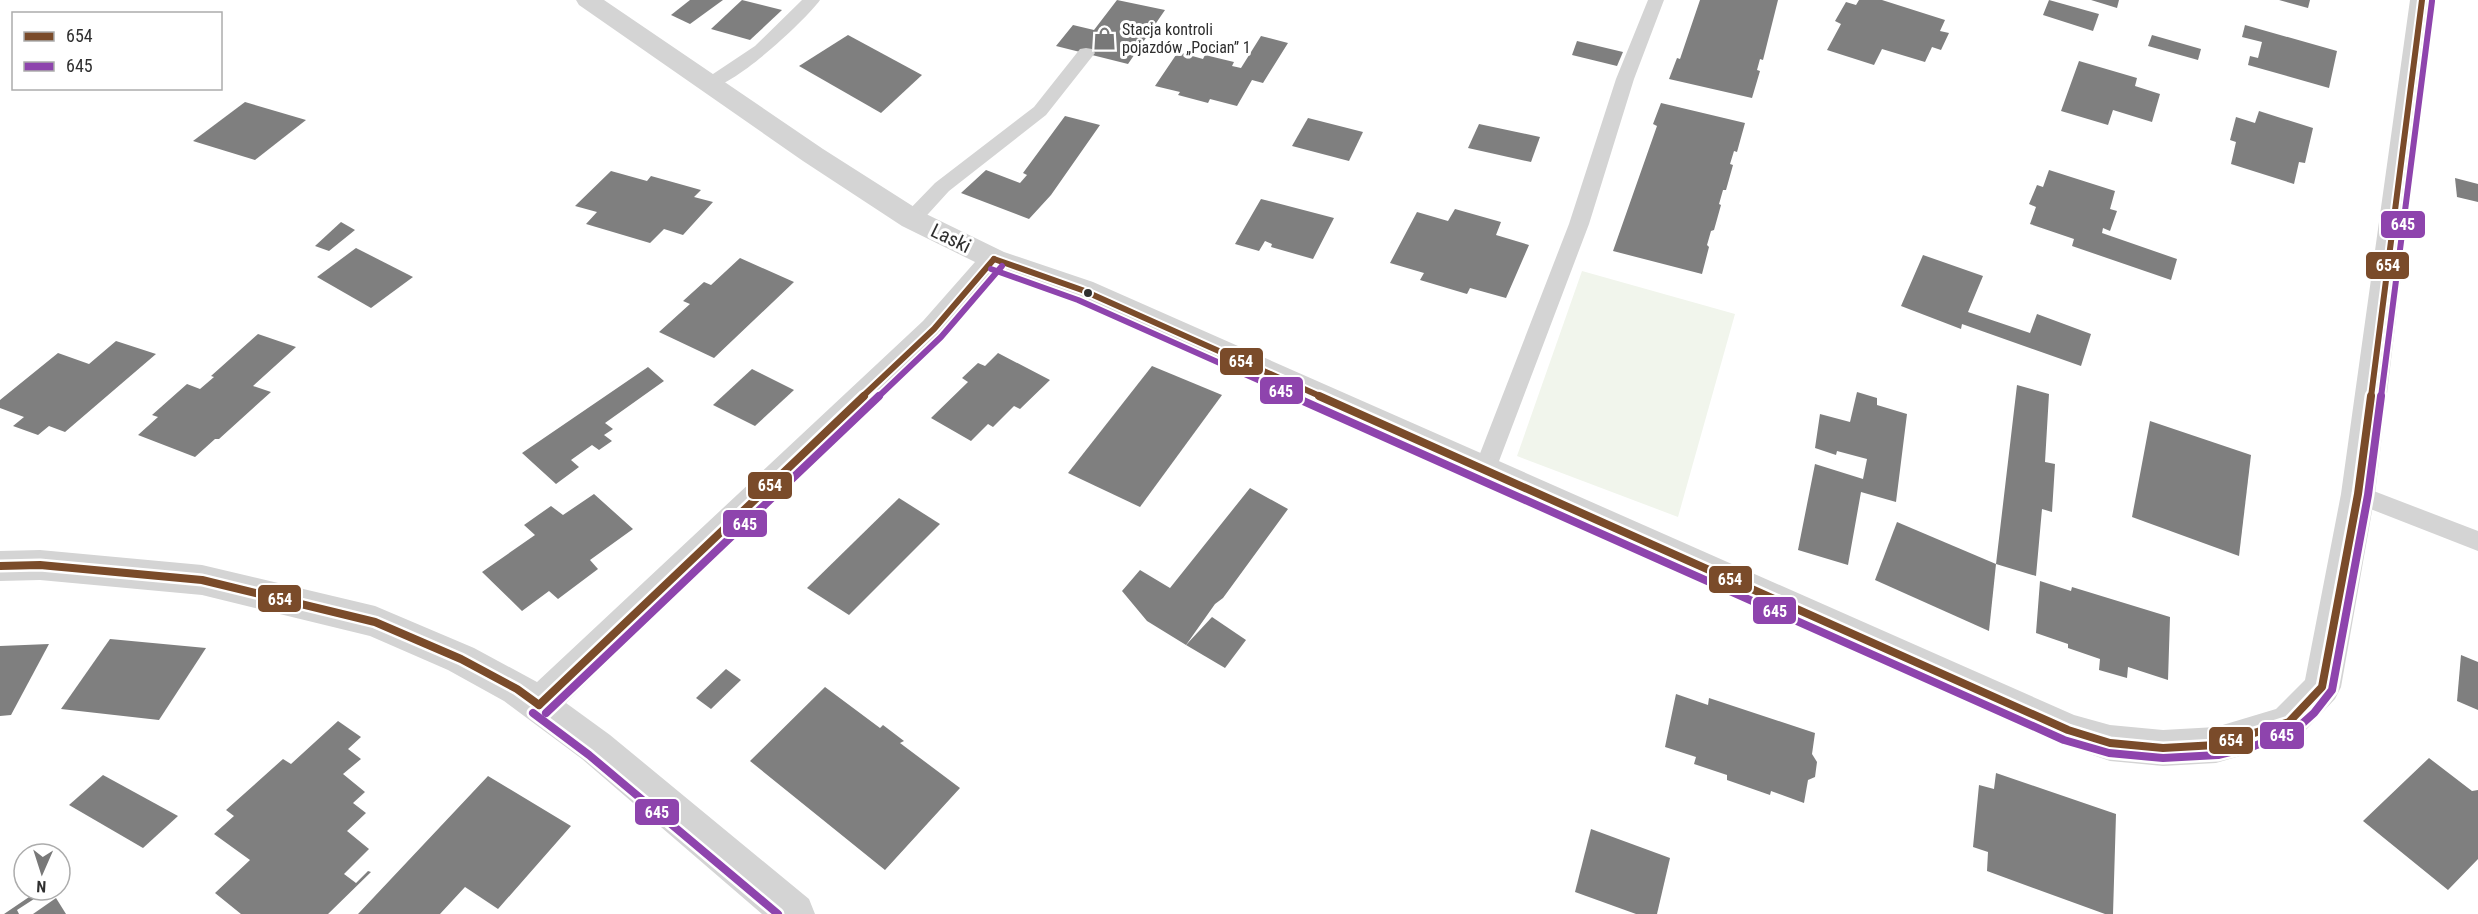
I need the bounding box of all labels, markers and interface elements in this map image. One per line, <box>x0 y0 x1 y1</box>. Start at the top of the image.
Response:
legend <box>12 12 222 90</box>
place label: Stacja kontroli pojazdów „Pocian” 1 <box>1122 20 1251 57</box>
text: 654 <box>66 25 93 46</box>
shop icon: Stacja kontroli pojazdów „Pocian” 1 <box>1091 25 1117 51</box>
text: 645 <box>66 55 93 76</box>
line badge: 645 <box>2380 210 2426 239</box>
text: 645 <box>2391 215 2415 234</box>
street label: Laski <box>927 218 975 258</box>
line badge: 654 <box>2365 251 2410 280</box>
text: 654 <box>2376 256 2400 275</box>
unlabelled marker <box>1082 287 1094 299</box>
line badge: 654 <box>1219 347 1264 376</box>
text: 654 <box>1229 352 1253 371</box>
line badge: 645 <box>1259 376 1304 405</box>
text: 645 <box>1269 382 1293 401</box>
line badge: 654 <box>747 471 793 500</box>
text: 654 <box>758 476 782 495</box>
line badge: 645 <box>722 509 768 538</box>
text: 645 <box>733 515 757 534</box>
line badge: 654 <box>1708 565 1753 594</box>
text: 654 <box>1718 570 1742 589</box>
line badge: 654 <box>257 584 302 613</box>
text: 654 <box>268 590 292 609</box>
line badge: 645 <box>1752 596 1797 625</box>
text: 645 <box>1763 602 1787 621</box>
line badge: 645 <box>2259 721 2305 750</box>
line badge: 654 <box>2208 726 2254 755</box>
text: 645 <box>2270 726 2294 745</box>
text: 654 <box>2219 731 2243 750</box>
line badge: 645 <box>634 798 680 826</box>
text: 645 <box>645 803 669 822</box>
north arrow <box>12 842 72 902</box>
text: N <box>36 877 47 896</box>

